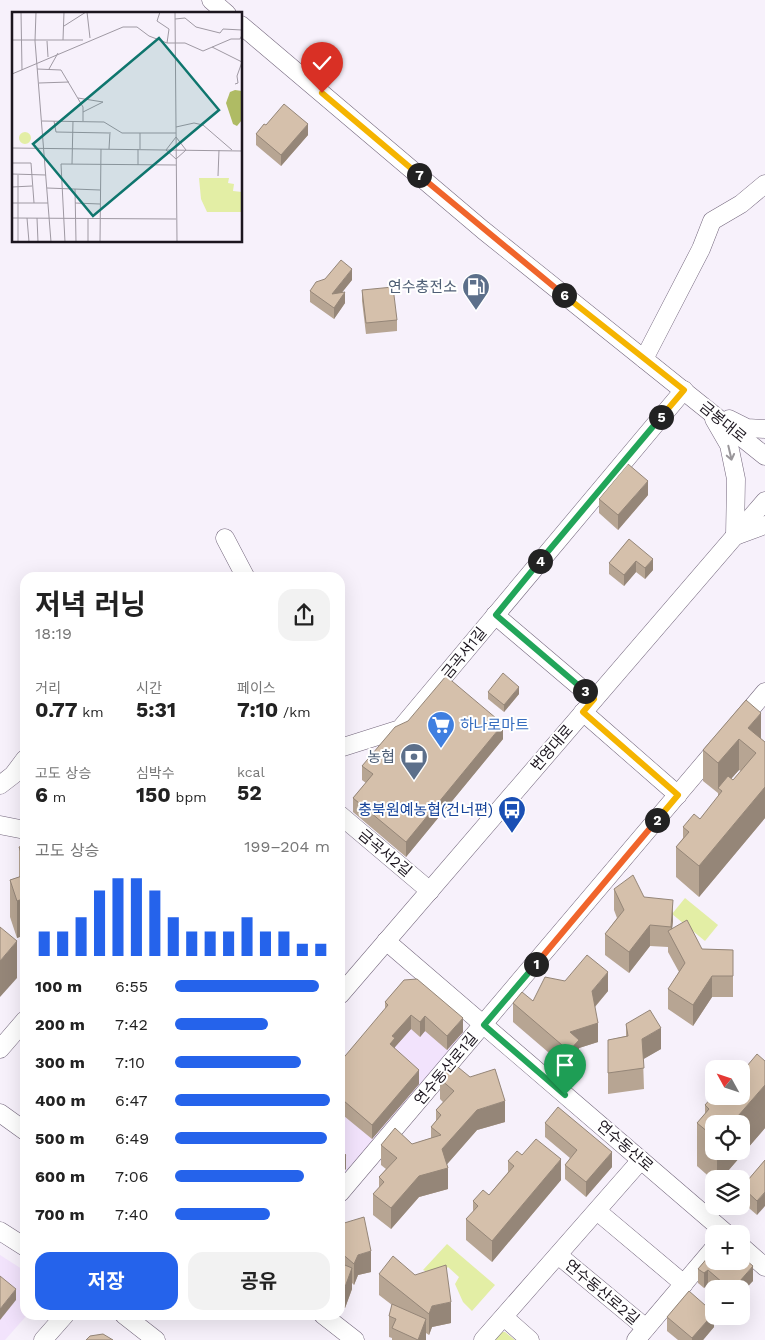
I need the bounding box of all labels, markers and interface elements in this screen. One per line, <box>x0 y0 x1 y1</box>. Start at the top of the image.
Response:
inset map <box>12 12 242 242</box>
pin <box>301 42 343 93</box>
icon: check <box>308 49 336 77</box>
pin: 7 <box>406 162 432 188</box>
text: 7 <box>415 167 424 183</box>
fuel station icon: 연수충전소 <box>461 272 491 311</box>
place label: 연수충전소 <box>388 278 457 296</box>
pin: 6 <box>552 282 576 308</box>
text: 6 <box>560 287 569 303</box>
street label: 금봉대로 <box>696 398 750 446</box>
pin: 5 <box>648 404 674 430</box>
text: 5 <box>657 409 666 425</box>
one-way arrow <box>726 444 735 460</box>
pin: 4 <box>528 548 552 574</box>
text: 4 <box>536 553 545 569</box>
text: 저녁 러닝 <box>35 588 146 621</box>
button: share <box>278 589 330 641</box>
text: 18:19 <box>35 624 72 643</box>
street label: 금곡서1길 <box>438 624 490 682</box>
pin: 3 <box>572 678 598 704</box>
text: 거리 <box>35 680 61 696</box>
text: 시간 <box>136 680 162 696</box>
text: 페이스 <box>237 680 276 696</box>
text: 3 <box>581 683 590 699</box>
text: 0.77 <box>35 697 78 722</box>
text: 5:31 <box>136 697 176 722</box>
text: 7:10 <box>237 697 278 722</box>
text: km <box>78 704 104 720</box>
text: /km <box>278 704 311 720</box>
supermarket icon: 하나로마트 <box>426 710 456 749</box>
place label: 하나로마트 <box>460 716 529 734</box>
street label: 번영대로 <box>527 721 577 775</box>
bank icon: 농협 <box>399 742 429 781</box>
place label: 농협 <box>367 748 395 766</box>
text: kcal <box>237 764 265 780</box>
text: 고도 상승 <box>35 765 91 781</box>
text: 심박수 <box>136 765 175 781</box>
text: 52 <box>237 780 262 805</box>
text: 6 <box>35 782 48 807</box>
text: 150 <box>136 782 171 807</box>
text: m <box>48 789 66 805</box>
text: bpm <box>171 789 207 805</box>
bus stop icon: 충북원예농협(건너편) <box>497 795 527 834</box>
place label: 충북원예농협(건너편) <box>358 801 493 819</box>
pin: 2 <box>644 808 670 832</box>
text: 2 <box>653 812 662 828</box>
street label: 금곡서2길 <box>355 826 415 880</box>
text: 199–204 m <box>244 837 330 856</box>
text: 고도 상승 <box>35 841 99 860</box>
pin: 1 <box>524 952 548 976</box>
text: 1 <box>533 956 540 972</box>
text: 100 m <box>35 977 82 996</box>
text: 6:55 <box>115 977 148 996</box>
text: 200 m <box>35 1015 85 1034</box>
text: 7:42 <box>115 1015 148 1034</box>
street label: 연수동산로1길 <box>411 1029 481 1109</box>
pin <box>544 1044 586 1095</box>
icon: arrive <box>551 1051 579 1079</box>
text: 300 m <box>35 1053 85 1072</box>
text: 7:10 <box>115 1053 145 1072</box>
north arrow <box>705 1060 750 1105</box>
map controls <box>705 1060 750 1325</box>
text: 400 m <box>35 1091 86 1110</box>
text: 6:47 <box>115 1091 147 1110</box>
button: locate <box>705 1115 750 1160</box>
street label: 연수동산로 <box>593 1117 657 1175</box>
text: 500 m <box>35 1129 85 1148</box>
text: 6:49 <box>115 1129 149 1148</box>
text: 600 m <box>35 1167 85 1186</box>
text: 7:06 <box>115 1167 148 1186</box>
button: layers <box>705 1170 750 1215</box>
text: 700 m <box>35 1205 85 1224</box>
text: 7:40 <box>115 1205 148 1224</box>
button: + <box>705 1225 750 1270</box>
button: 저장 <box>35 1252 178 1310</box>
button: 공유 <box>188 1252 330 1310</box>
street label: 연수동산로2길 <box>561 1256 643 1328</box>
button: − <box>705 1280 750 1325</box>

